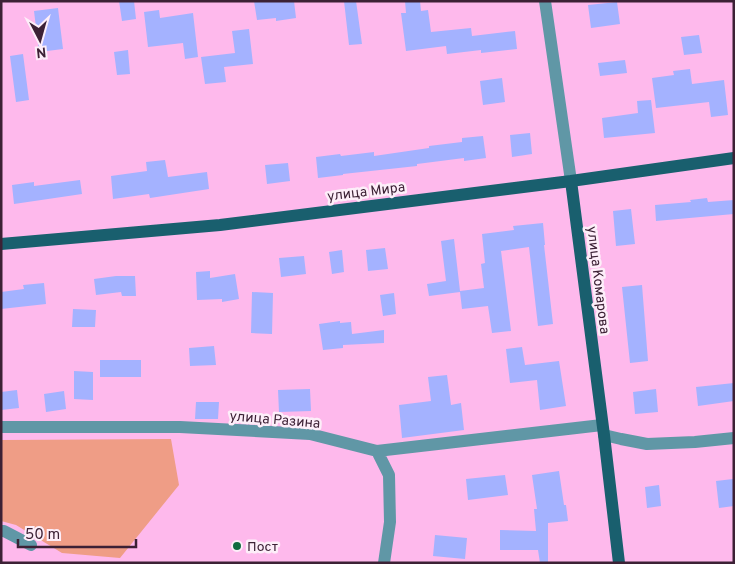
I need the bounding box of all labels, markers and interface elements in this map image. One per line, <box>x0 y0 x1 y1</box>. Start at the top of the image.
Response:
north arrow <box>15 15 65 65</box>
text: N <box>35 42 47 60</box>
street label: улица Мира <box>326 179 406 206</box>
street label: улица Комарова <box>582 225 613 335</box>
street label: улица Разина <box>229 408 321 433</box>
scale bar <box>18 516 135 548</box>
text: 50 m <box>25 526 60 545</box>
place label: Пост <box>247 539 278 556</box>
marker: Пост <box>231 540 243 552</box>

